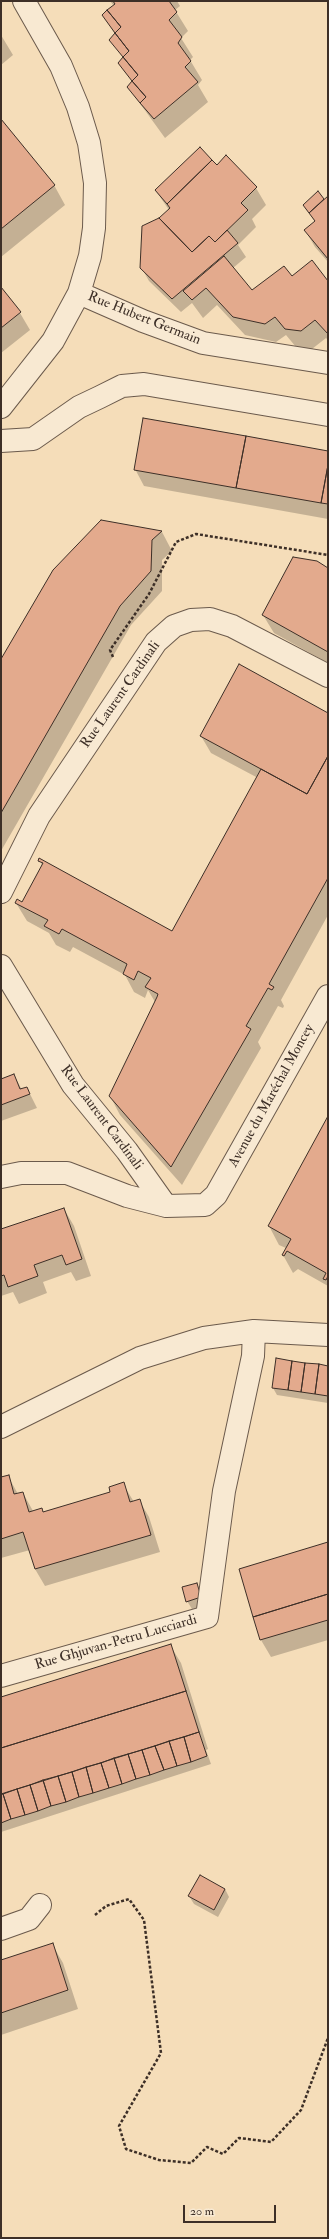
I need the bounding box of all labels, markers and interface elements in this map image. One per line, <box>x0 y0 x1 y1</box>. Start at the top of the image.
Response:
street label: Rue Hubert Germain <box>85 289 203 349</box>
street label: Rue Laurent Cardinali <box>78 638 164 752</box>
street label: Avenue du Maréchal Moncey <box>226 1022 318 1170</box>
street label: Rue Laurent Cardinali <box>56 1062 146 1174</box>
street label: Rue Ghjuvan-Petru Lucciardi <box>33 1612 199 1674</box>
scale bar <box>185 2197 278 2223</box>
text: 20 m <box>190 2204 214 2219</box>

